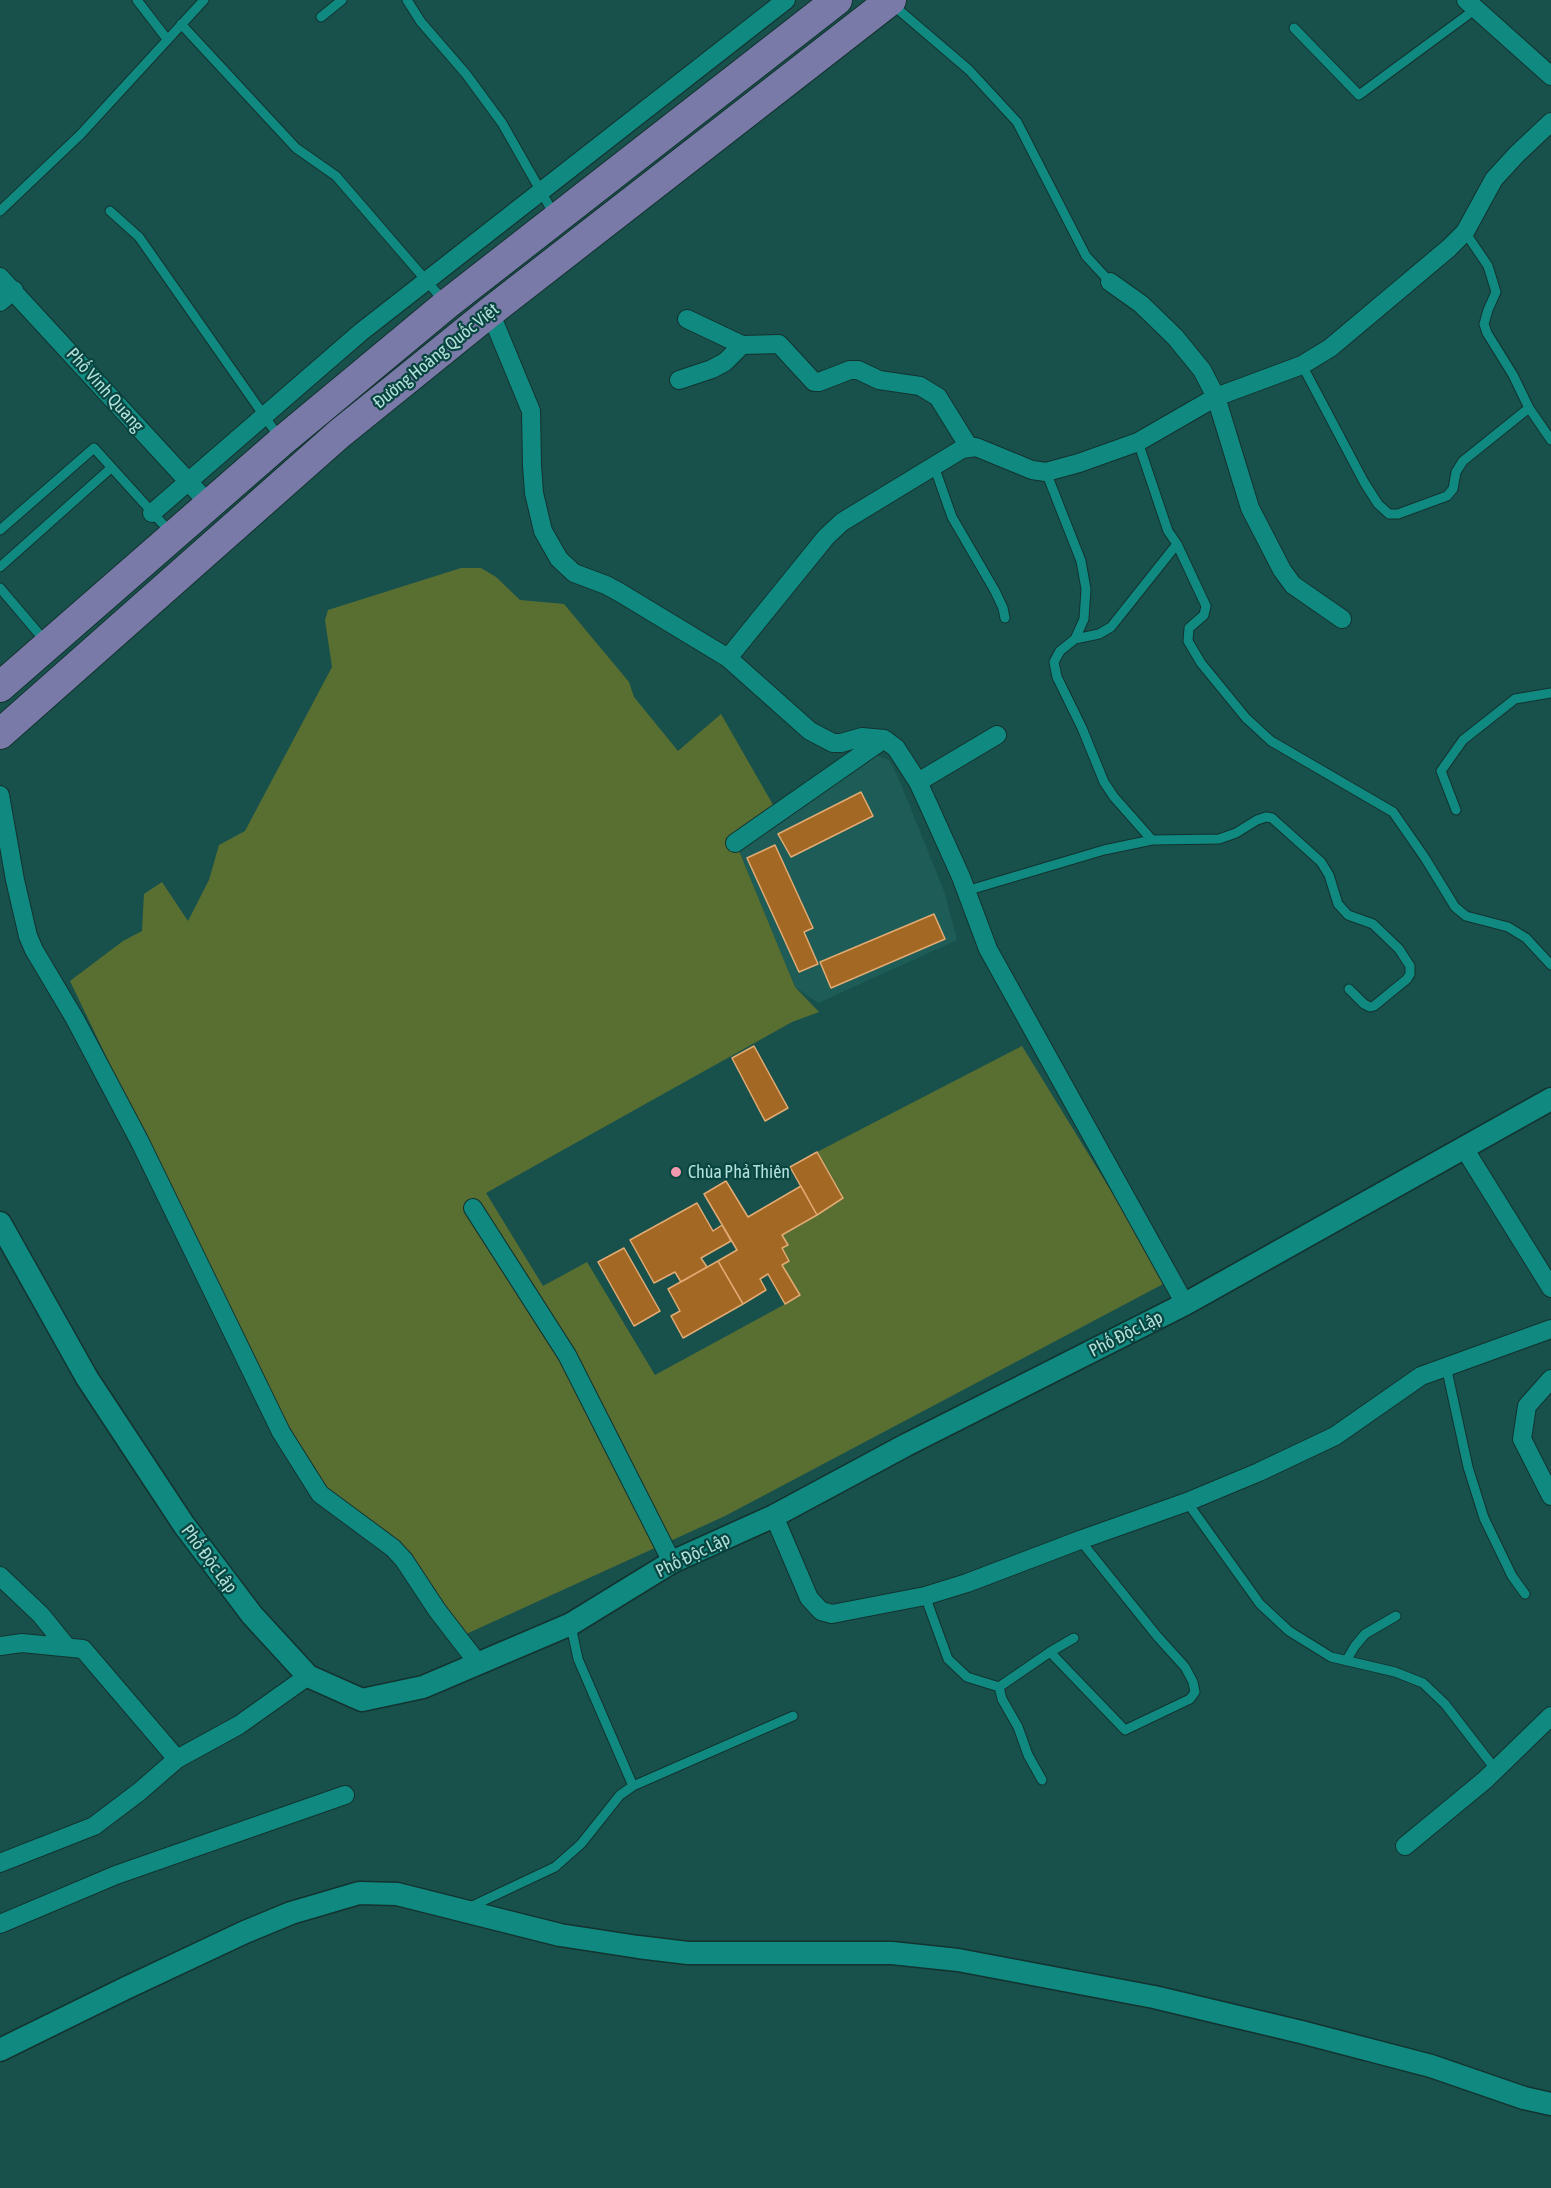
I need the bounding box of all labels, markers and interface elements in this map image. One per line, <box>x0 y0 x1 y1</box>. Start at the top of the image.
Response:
street label: Đường Hoàng Quốc Việt <box>369 299 503 413</box>
street label: Phố Vinh Quang <box>62 344 148 436</box>
place label: Chùa Phả Thiên <box>688 1161 790 1183</box>
marker: Chùa Phả Thiên <box>669 1165 683 1179</box>
street label: Phố Độc Lập <box>1085 1306 1167 1362</box>
street label: Phố Độc Lập <box>176 1521 242 1597</box>
street label: Phố Độc Lập <box>652 1528 734 1582</box>

